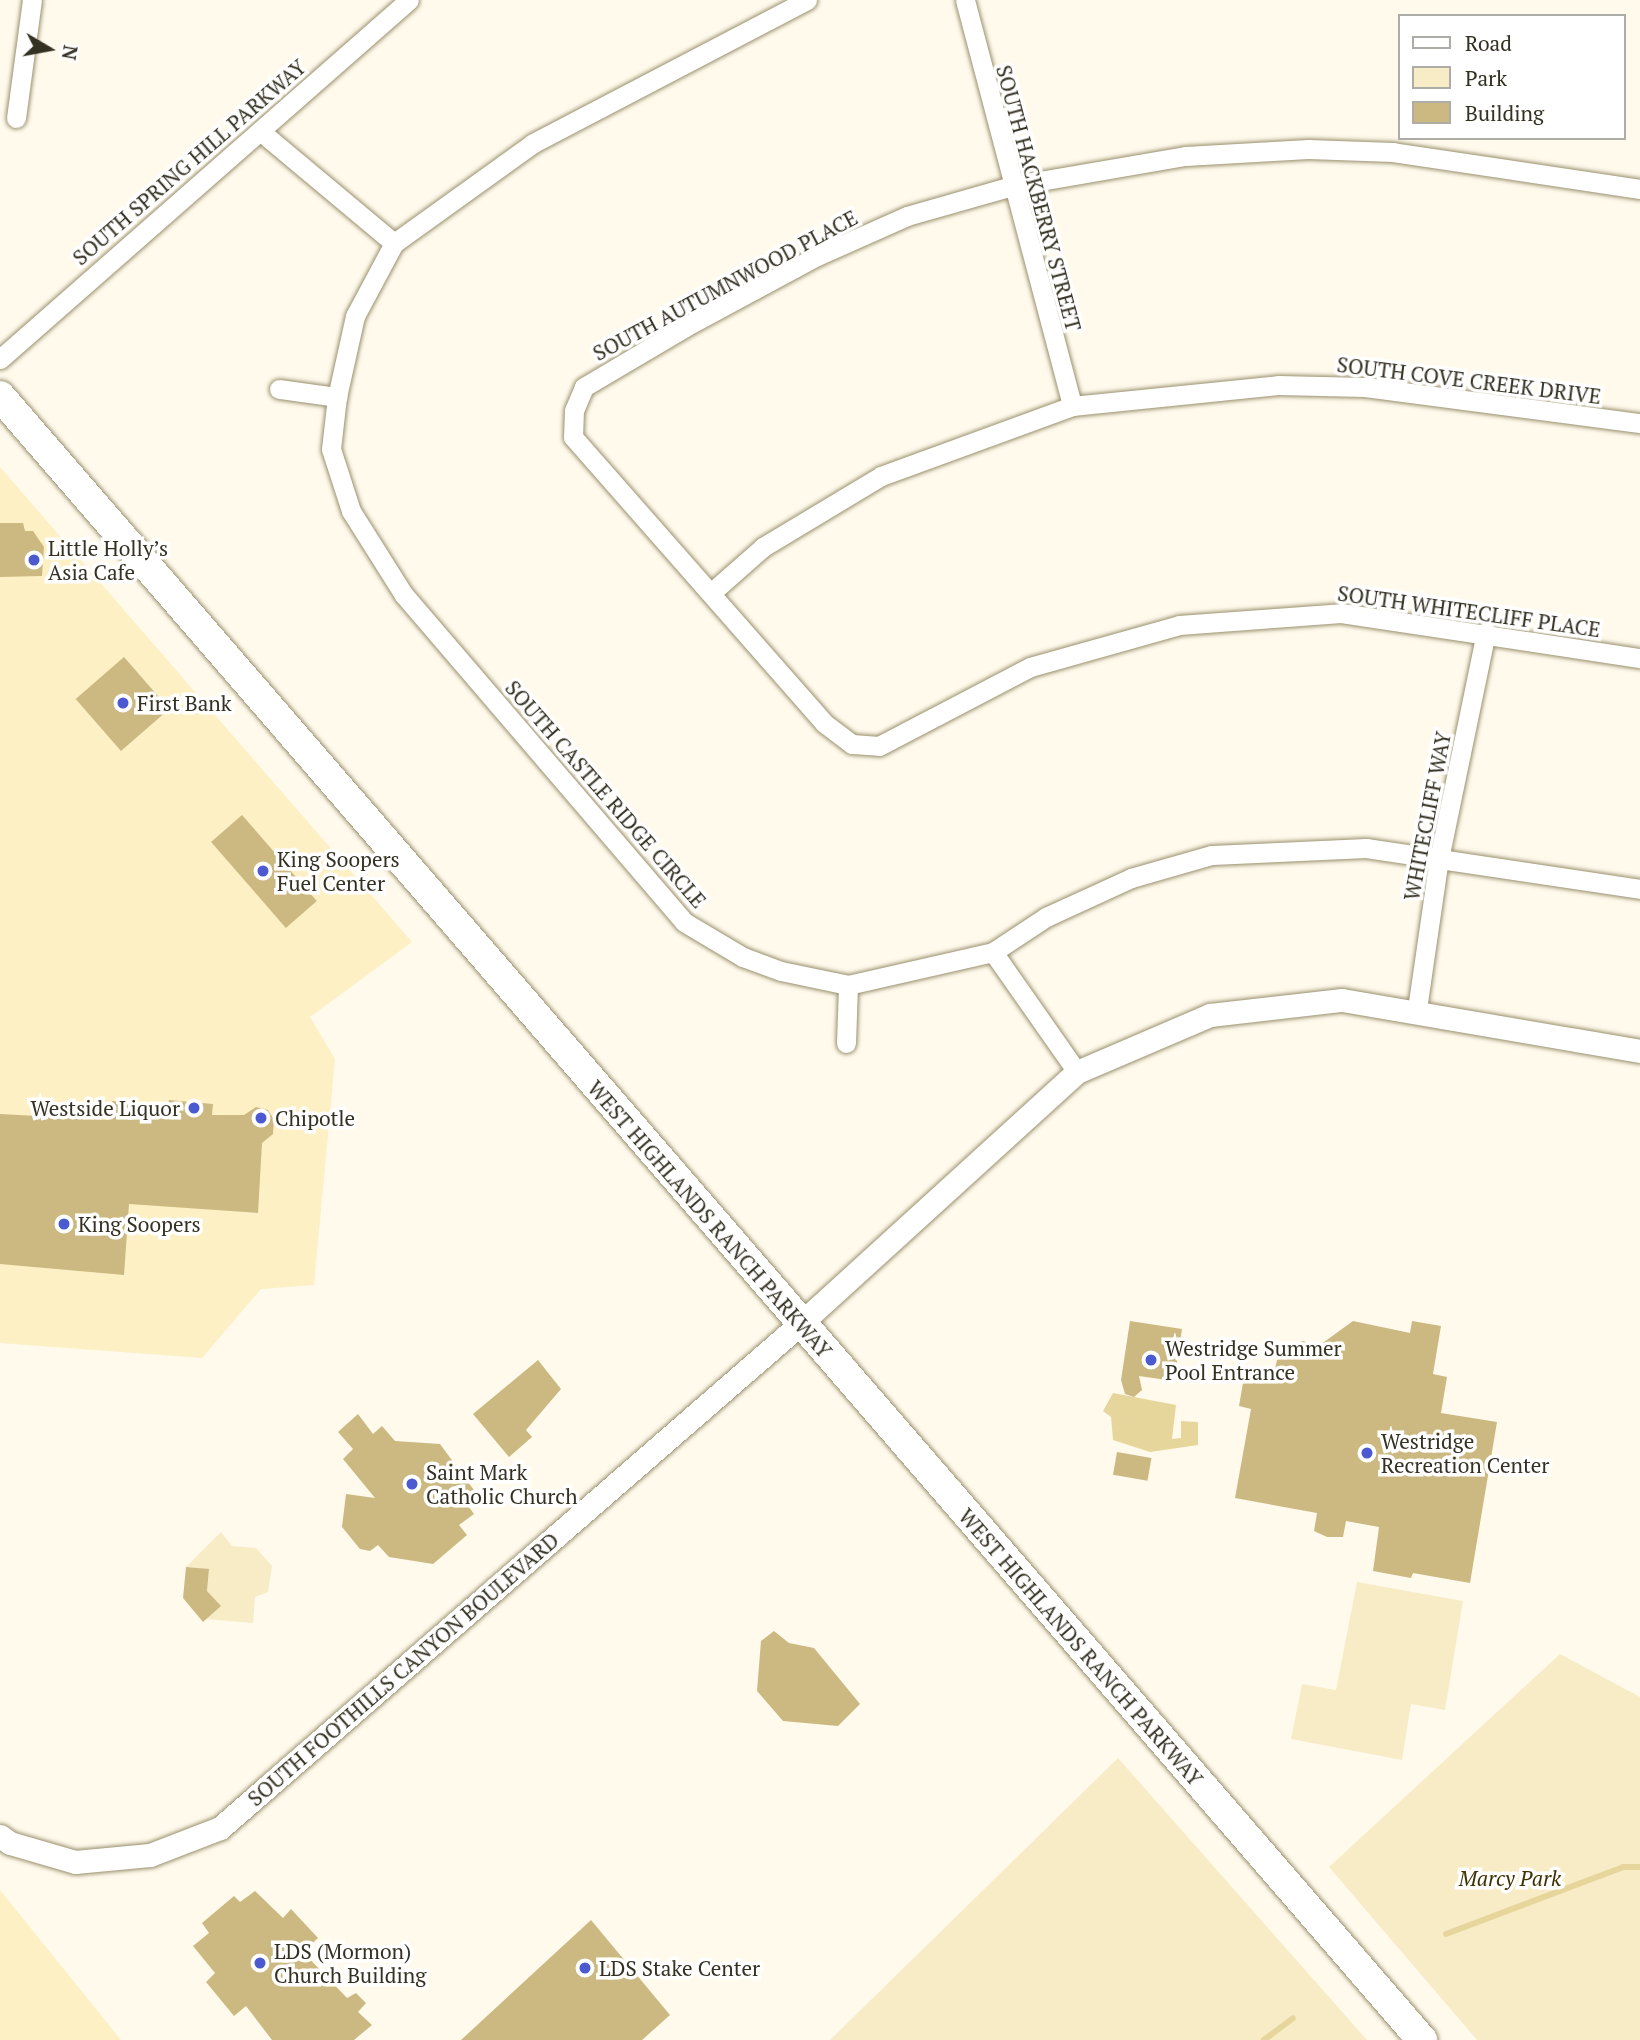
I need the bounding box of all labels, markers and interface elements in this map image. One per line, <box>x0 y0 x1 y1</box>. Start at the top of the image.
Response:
north arrow <box>14 14 84 84</box>
legend <box>1398 14 1626 140</box>
text: Road <box>1465 29 1512 57</box>
street label: SOUTH SPRING HILL PARKWAY <box>67 54 311 270</box>
street label: SOUTH HACKBERRY STREET <box>991 62 1087 334</box>
text: Park <box>1465 64 1507 92</box>
text: Building <box>1465 99 1544 127</box>
street label: SOUTH AUTUMNWOOD PLACE <box>588 204 862 366</box>
street label: SOUTH COVE CREEK DRIVE <box>1335 351 1603 409</box>
place label: Little Holly’s Asia Cafe <box>48 535 168 585</box>
marker: Little Holly’s Asia Cafe <box>26 552 42 568</box>
street label: SOUTH WHITECLIFF PLACE <box>1336 580 1602 642</box>
street label: SOUTH CASTLE RIDGE CIRCLE <box>500 675 712 913</box>
place label: First Bank <box>137 690 232 716</box>
marker: First Bank <box>115 695 131 711</box>
street label: WHITECLIFF WAY <box>1398 729 1456 903</box>
place label: King Soopers Fuel Center <box>277 846 400 896</box>
marker: King Soopers Fuel Center <box>255 863 271 879</box>
street label: WEST HIGHLANDS RANCH PARKWAY <box>583 1075 837 1363</box>
place label: Westside Liquor <box>30 1095 180 1121</box>
marker: Westside Liquor <box>186 1100 202 1116</box>
place label: Chipotle <box>275 1105 355 1131</box>
marker: Chipotle <box>253 1110 269 1126</box>
place label: King Soopers <box>78 1211 201 1237</box>
marker: King Soopers <box>56 1216 72 1232</box>
place label: Westridge Summer Pool Entrance <box>1165 1335 1342 1385</box>
marker: Westridge Summer Pool Entrance <box>1143 1352 1159 1368</box>
place label: Westridge Recreation Center <box>1381 1428 1549 1478</box>
marker: Westridge Recreation Center <box>1359 1445 1375 1461</box>
place label: Saint Mark Catholic Church <box>426 1459 577 1509</box>
marker: Saint Mark Catholic Church <box>404 1476 420 1492</box>
street label: WEST HIGHLANDS RANCH PARKWAY <box>954 1503 1208 1791</box>
street label: SOUTH FOOTHILLS CANYON BOULEVARD <box>242 1527 564 1811</box>
park label: Marcy Park <box>1459 1865 1561 1891</box>
place label: LDS (Mormon) Church Building <box>274 1938 426 1988</box>
marker: LDS (Mormon) Church Building <box>252 1955 268 1971</box>
place label: LDS Stake Center <box>599 1955 760 1981</box>
marker: LDS Stake Center <box>577 1960 593 1976</box>

